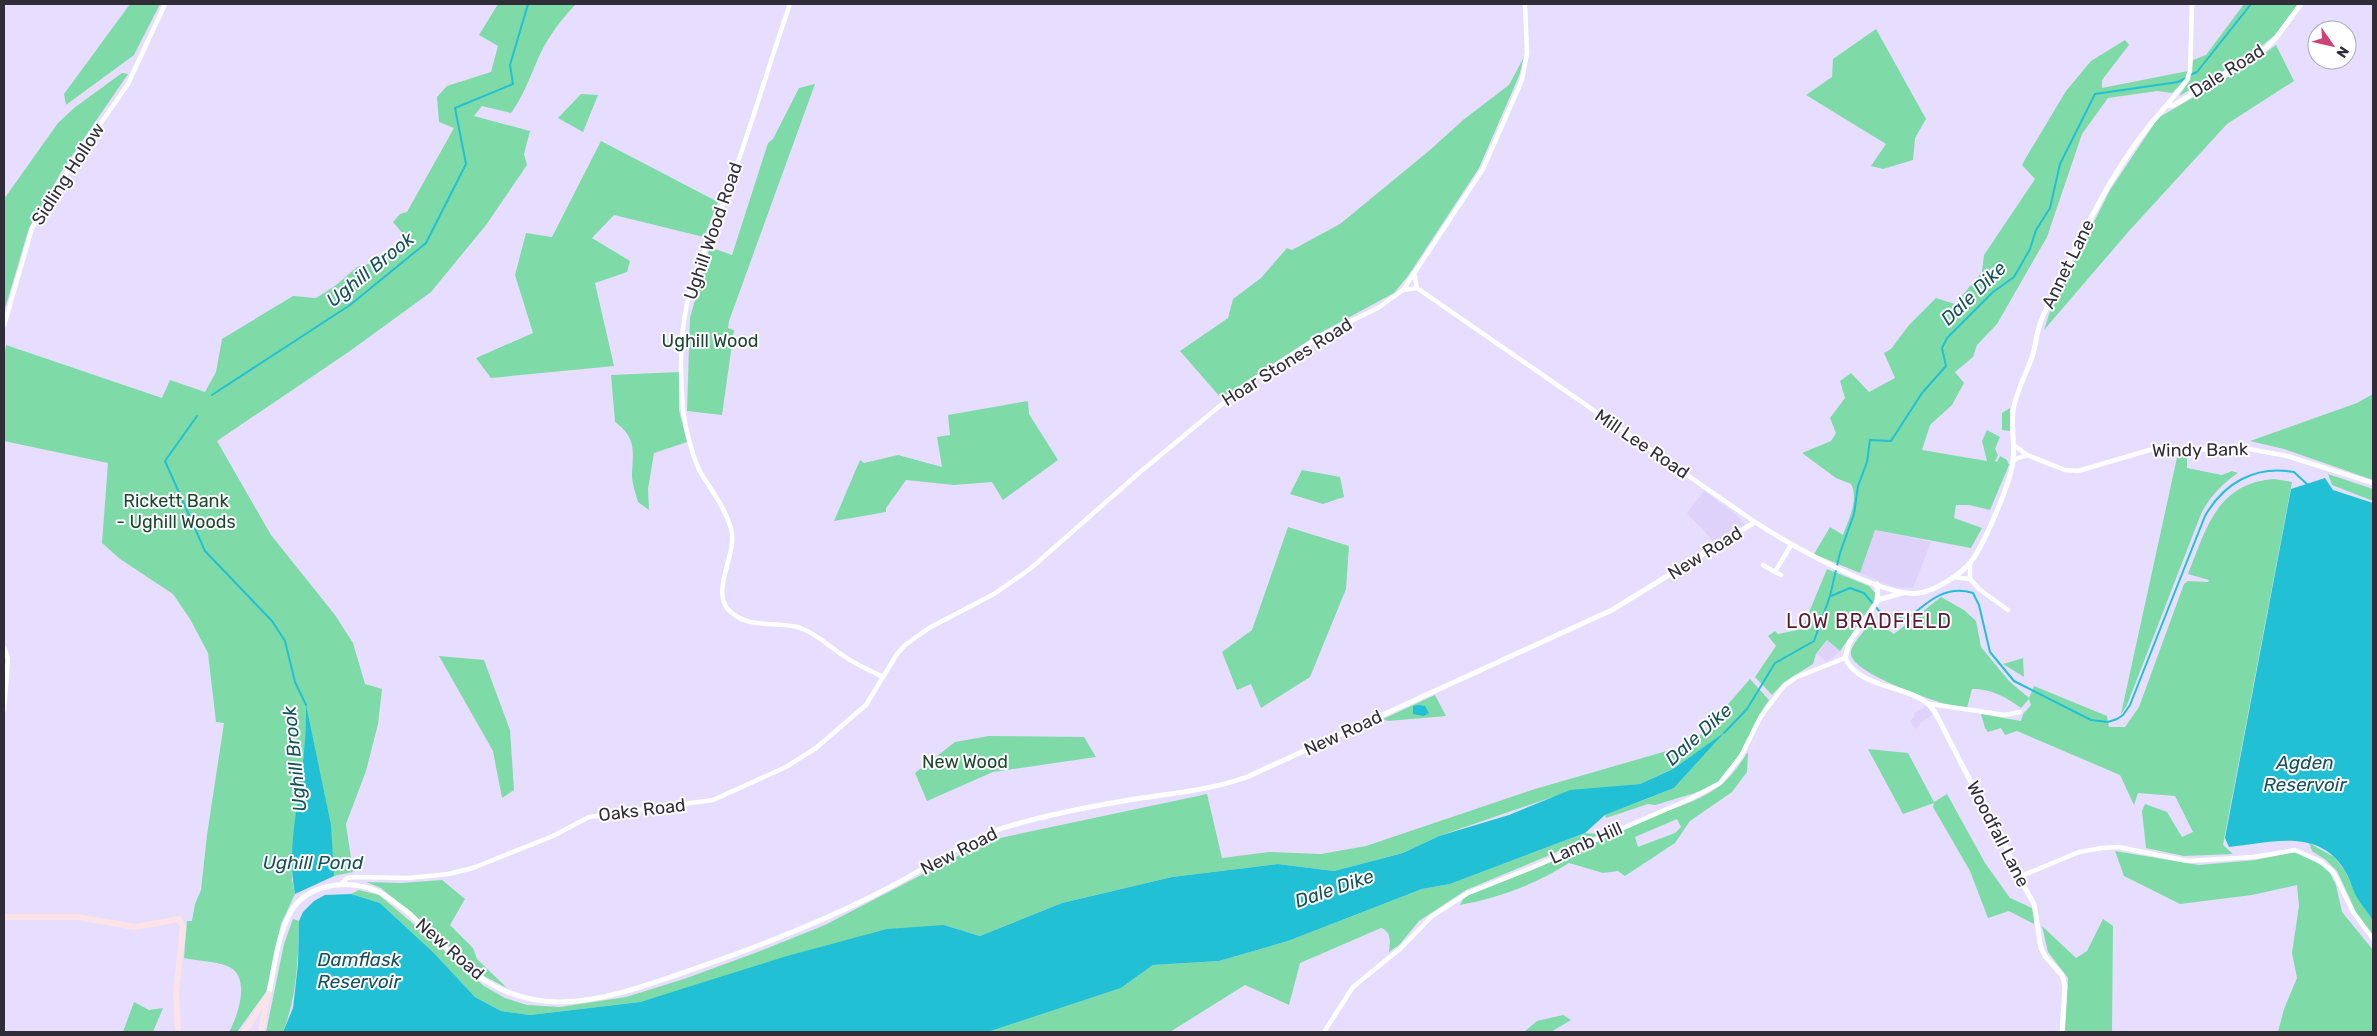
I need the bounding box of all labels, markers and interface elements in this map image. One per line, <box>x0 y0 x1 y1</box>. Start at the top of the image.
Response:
north arrow <box>2307 20 2357 70</box>
street label: Dale Road <box>2186 39 2268 103</box>
text: N <box>2332 43 2352 61</box>
street label: Sidling Hollow <box>27 119 109 229</box>
street label: Ughill Wood Road <box>679 159 747 303</box>
street label: Annet Lane <box>2037 216 2099 312</box>
water label: Ughill Brook <box>322 227 419 312</box>
water label: Dale Dike <box>1936 256 2011 330</box>
street label: Hoar Stones Road <box>1218 313 1356 411</box>
park label: Ughill Wood <box>662 330 758 352</box>
street label: Mill Lee Road <box>1591 404 1693 484</box>
street label: Windy Bank <box>2152 438 2249 462</box>
park label: Rickett Bank - Ughill Woods <box>116 490 236 533</box>
street label: New Road <box>1664 522 1746 584</box>
district label: LOW BRADFIELD <box>1786 609 1952 633</box>
water label: Dale Dike <box>1660 698 1737 770</box>
water label: Ughill Brook <box>277 705 311 813</box>
street label: New Road <box>1301 705 1385 761</box>
park label: New Wood <box>922 751 1008 773</box>
water label: Agden Reservoir <box>2263 751 2347 796</box>
street label: Woodfall Lane <box>1962 777 2034 891</box>
street label: Oaks Road <box>597 794 687 826</box>
street label: Lamb Hill <box>1546 817 1626 869</box>
street label: New Road <box>917 822 1001 880</box>
water label: Ughill Pond <box>263 851 364 874</box>
water label: Dale Dike <box>1292 864 1377 913</box>
street label: New Road <box>411 913 489 985</box>
water label: Damflask Reservoir <box>317 948 401 993</box>

